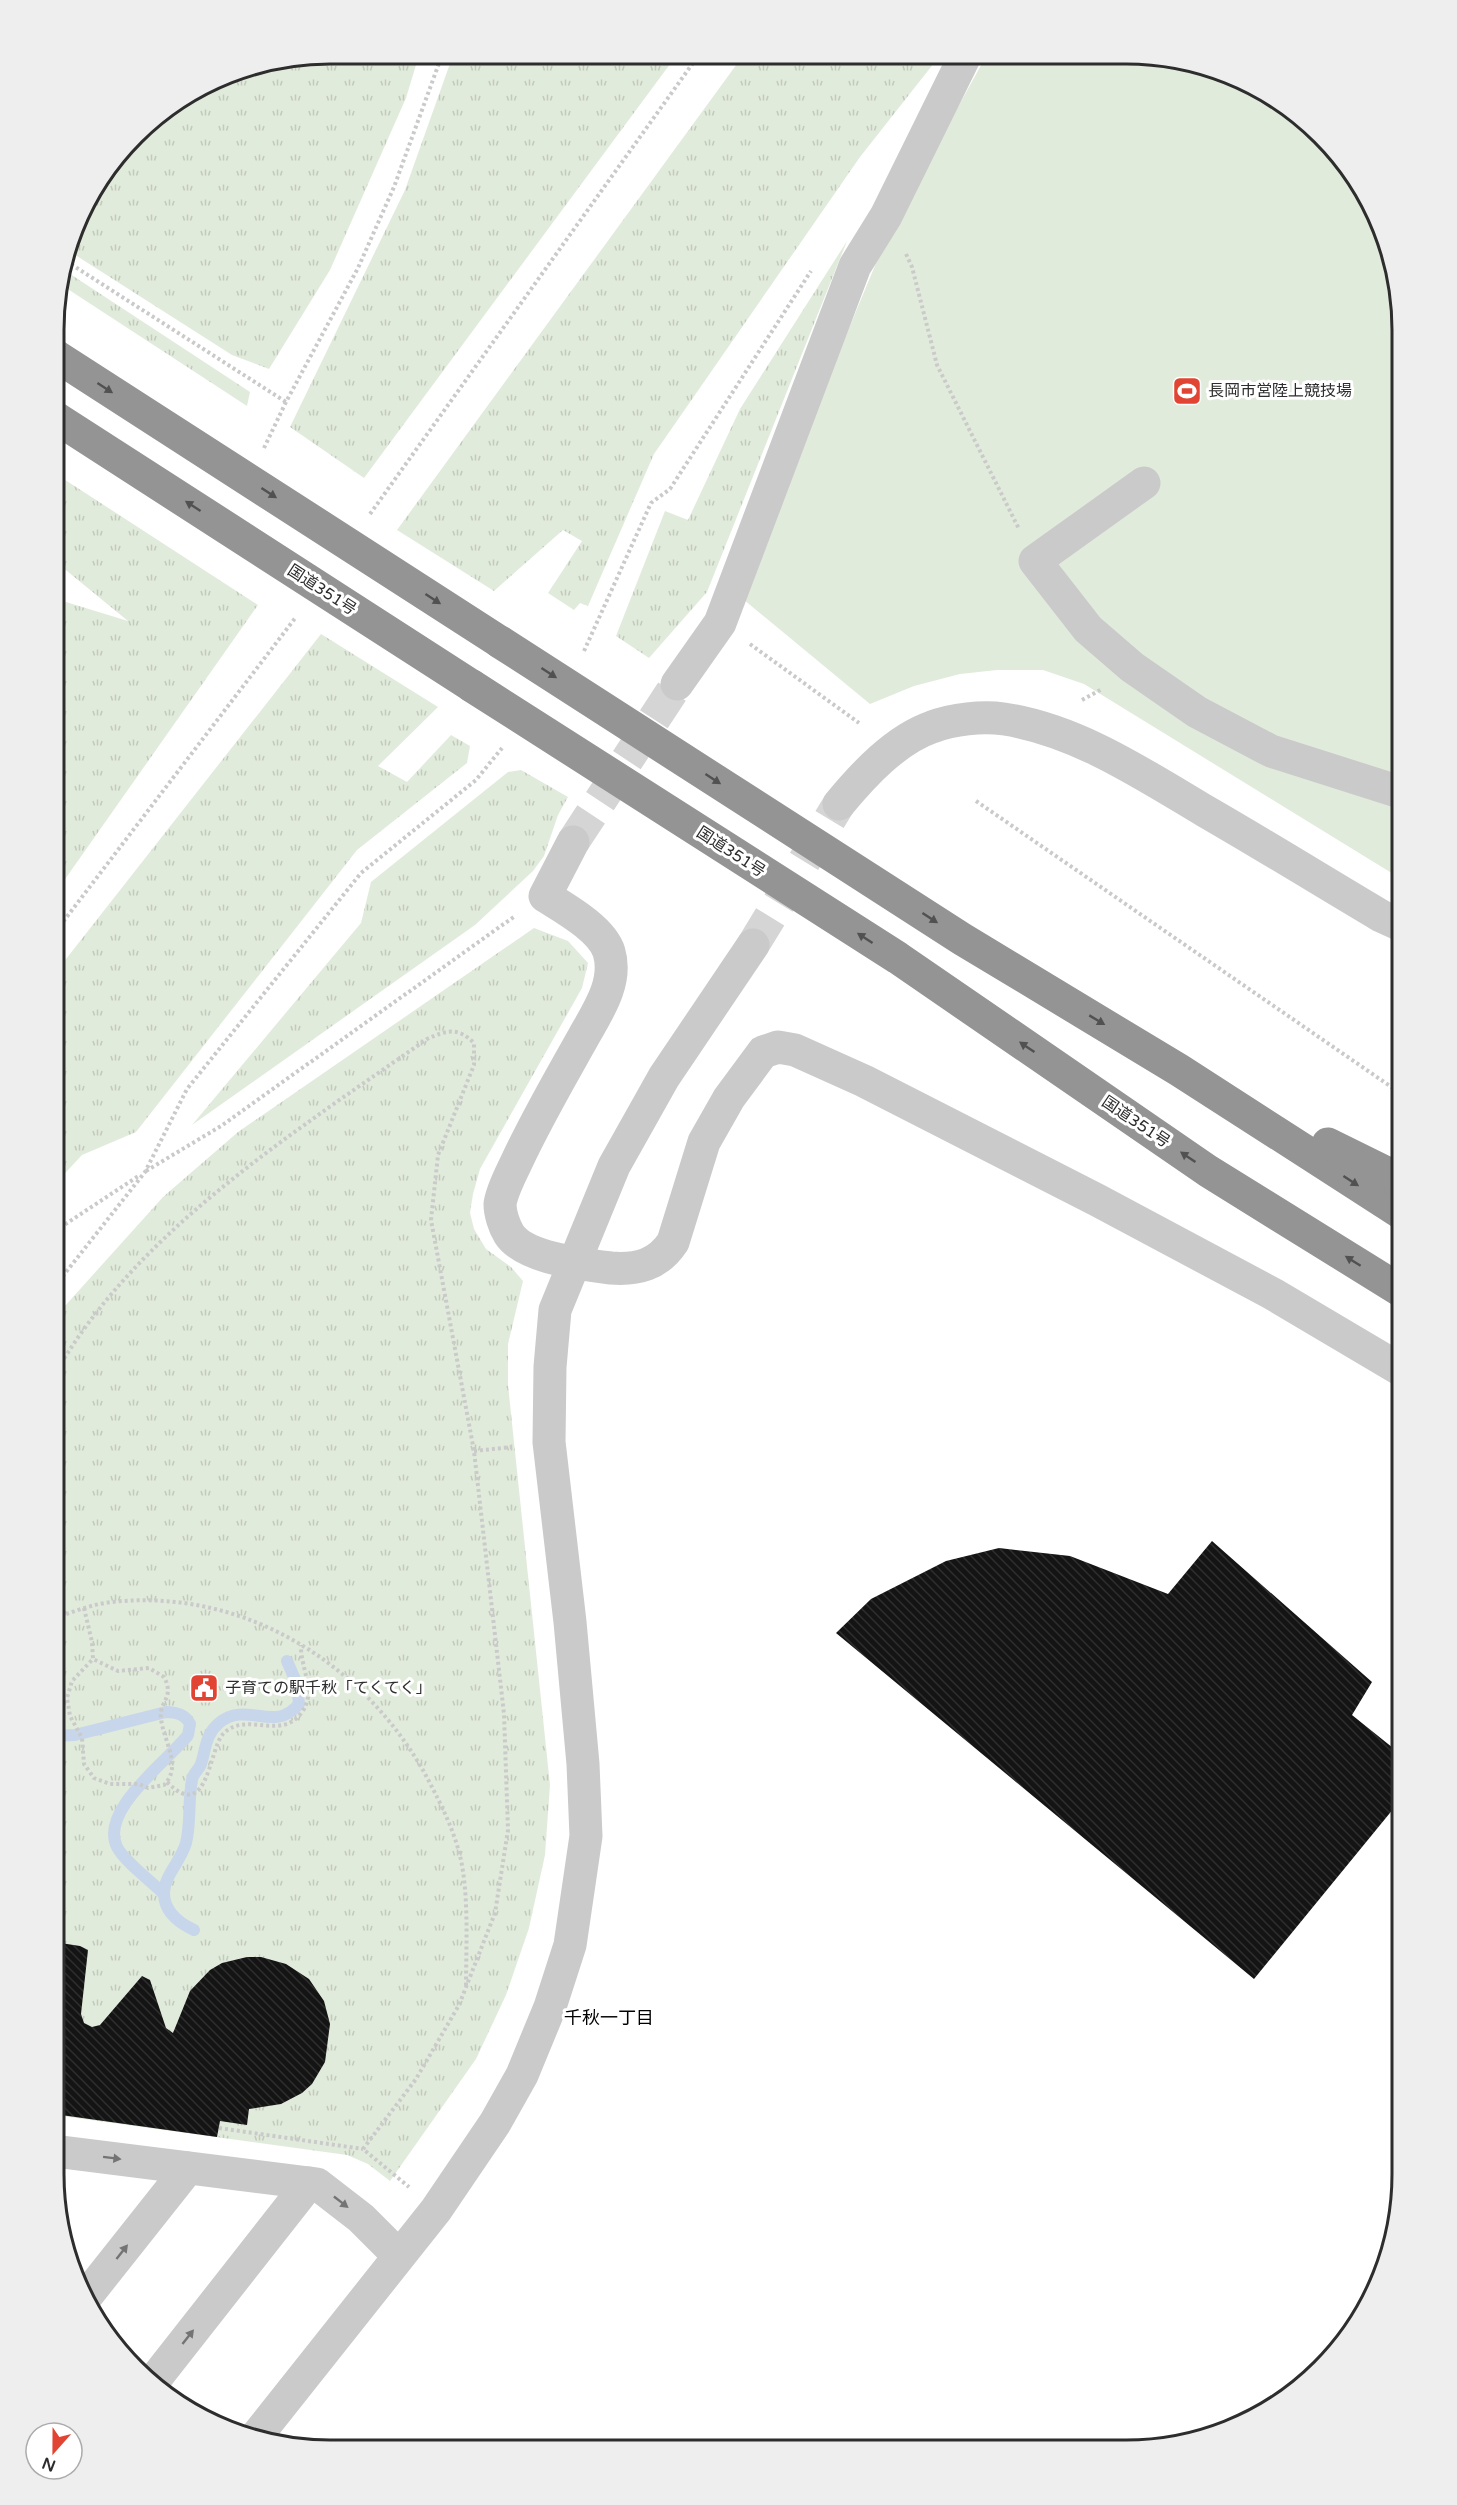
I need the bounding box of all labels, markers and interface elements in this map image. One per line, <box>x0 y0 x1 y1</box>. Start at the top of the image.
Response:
sports icon: 長岡市営陸上競技場 <box>1171 375 1203 407</box>
place label: 長岡市営陸上競技場 <box>1208 381 1352 401</box>
one-way arrow <box>97 382 113 394</box>
one-way arrow <box>261 488 278 499</box>
one-way arrow <box>185 501 201 512</box>
street label: 国道351号 <box>284 560 360 620</box>
one-way arrow <box>425 593 441 605</box>
one-way arrow <box>541 668 557 679</box>
one-way arrow <box>705 773 721 784</box>
street label: 国道351号 <box>693 822 769 882</box>
one-way arrow <box>922 913 938 924</box>
one-way arrow <box>857 932 874 943</box>
one-way arrow <box>1089 1015 1105 1026</box>
one-way arrow <box>1019 1042 1035 1053</box>
street label: 国道351号 <box>1098 1092 1174 1152</box>
one-way arrow <box>1180 1151 1196 1163</box>
one-way arrow <box>1343 1175 1360 1186</box>
one-way arrow <box>1345 1255 1361 1266</box>
public building icon: 子育ての駅千秋「てくてく」 <box>188 1672 220 1704</box>
place label: 子育ての駅千秋「てくてく」 <box>225 1678 432 1698</box>
district label: 千秋一丁目 <box>564 2007 654 2029</box>
one-way arrow <box>103 2153 122 2163</box>
one-way arrow <box>333 2196 349 2209</box>
one-way arrow <box>115 2244 128 2260</box>
one-way arrow <box>181 2329 194 2345</box>
north arrow <box>24 2421 84 2481</box>
text: N <box>39 2452 59 2476</box>

